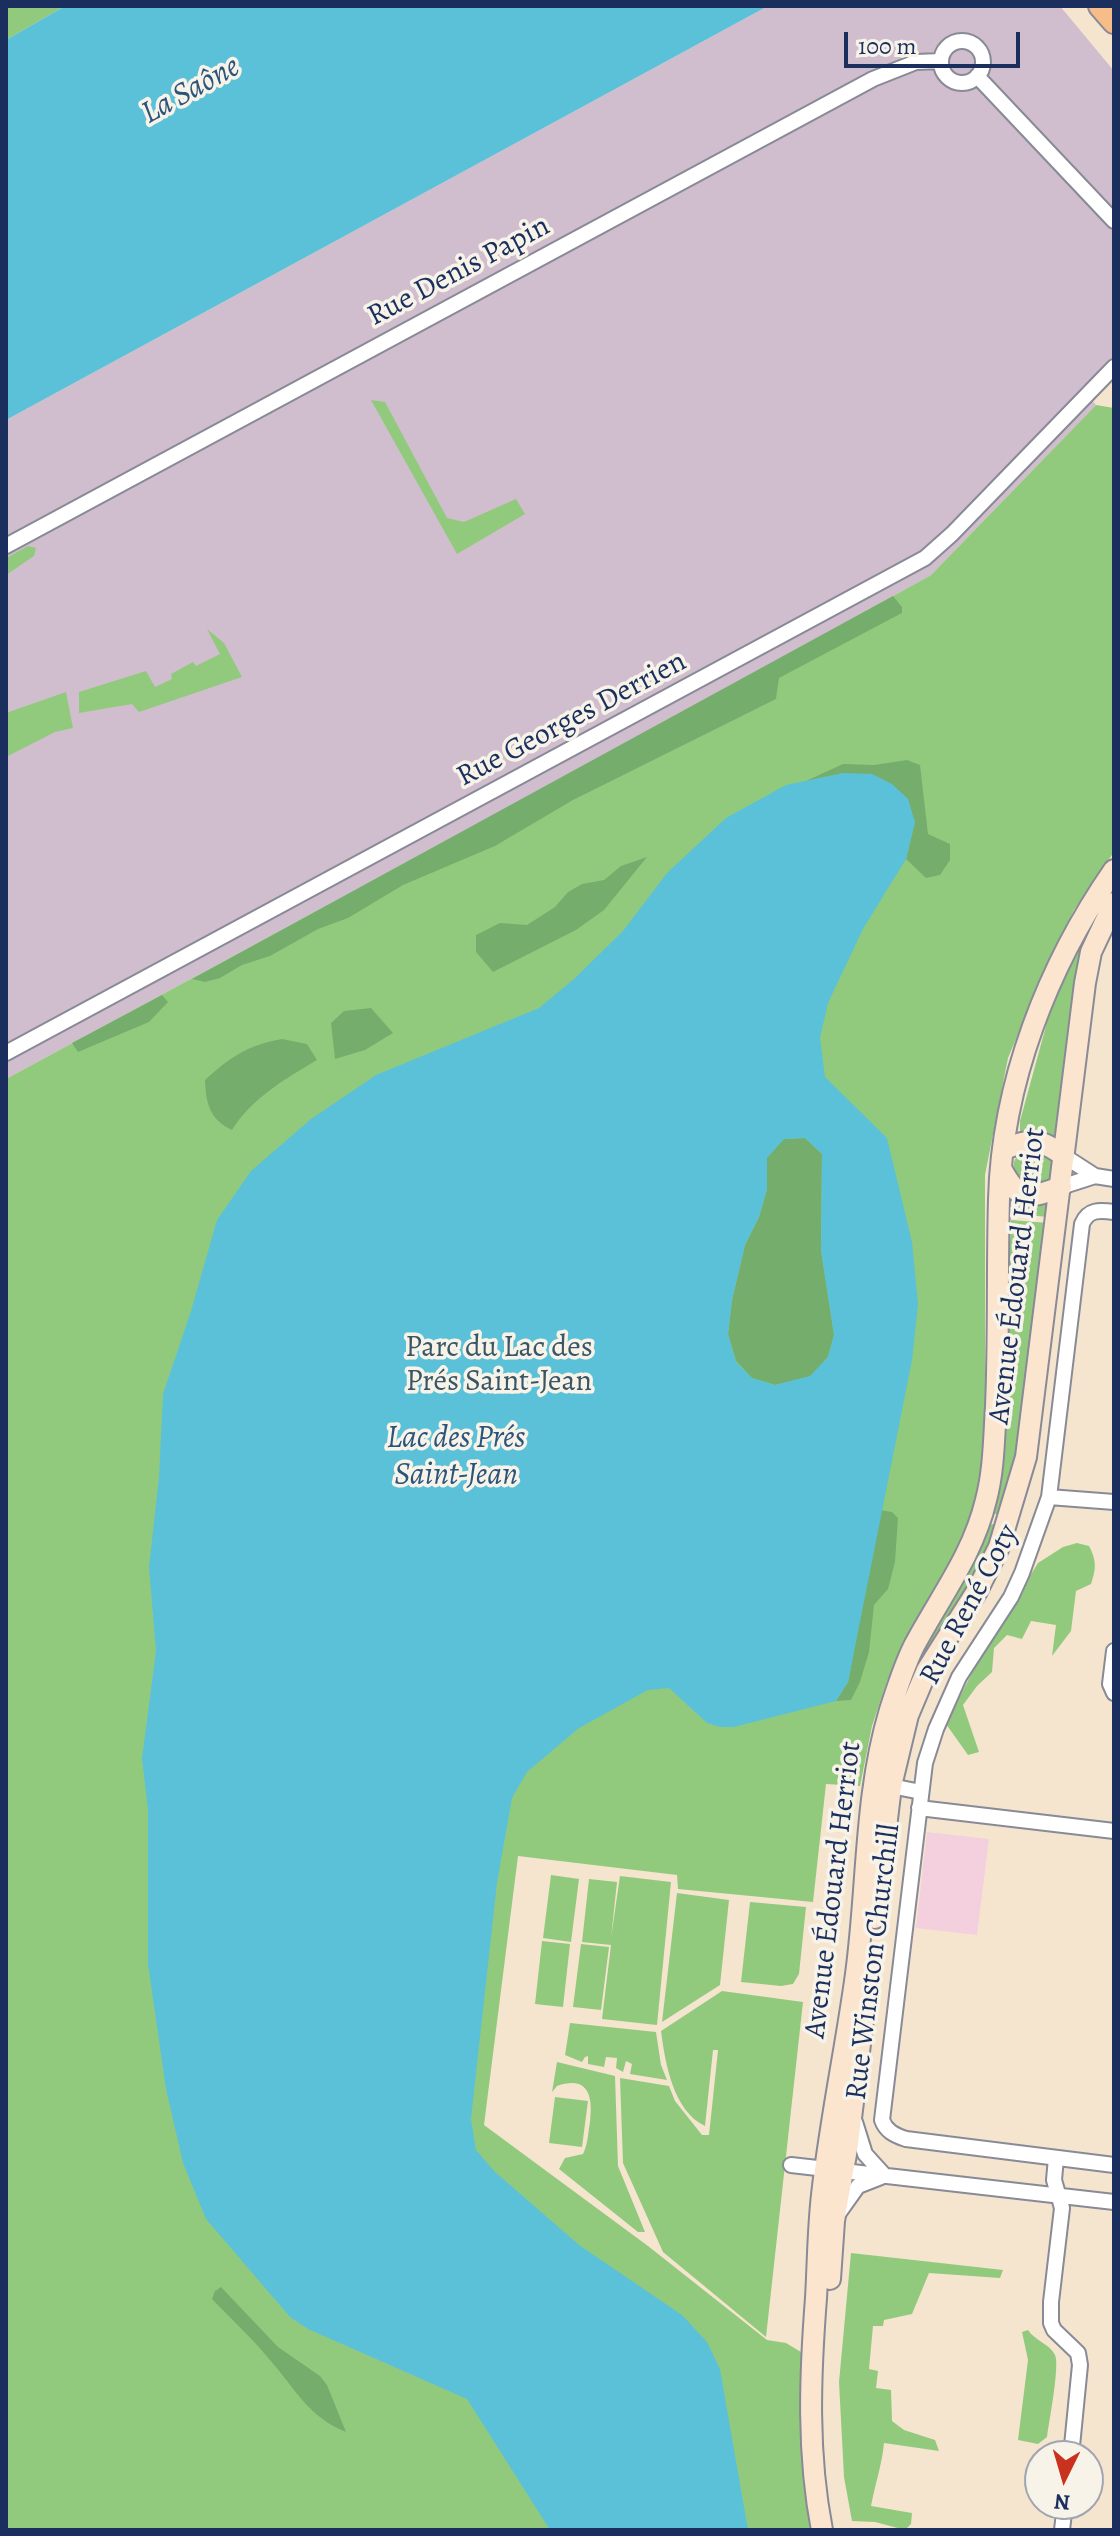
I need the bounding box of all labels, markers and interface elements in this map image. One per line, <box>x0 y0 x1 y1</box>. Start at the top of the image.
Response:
scale bar <box>848 16 1024 66</box>
text: 100 m <box>858 30 917 62</box>
water label: La Saône <box>135 48 247 134</box>
street label: Rue Denis Papin <box>362 209 556 335</box>
street label: Rue Georges Derrien <box>451 644 693 796</box>
street label: Avenue Édouard Herriot <box>982 1126 1054 1426</box>
park label: Parc du Lac des Prés Saint-Jean <box>405 1331 593 1402</box>
water label: Lac des Prés Saint-Jean <box>387 1420 525 1495</box>
street label: Rue René Coty <box>913 1519 1027 1691</box>
street label: Avenue Édouard Herriot <box>798 1740 870 2040</box>
street label: Rue Winston Churchill <box>839 1822 909 2102</box>
north arrow <box>1024 2440 1104 2520</box>
text: N <box>1053 2486 1071 2518</box>

